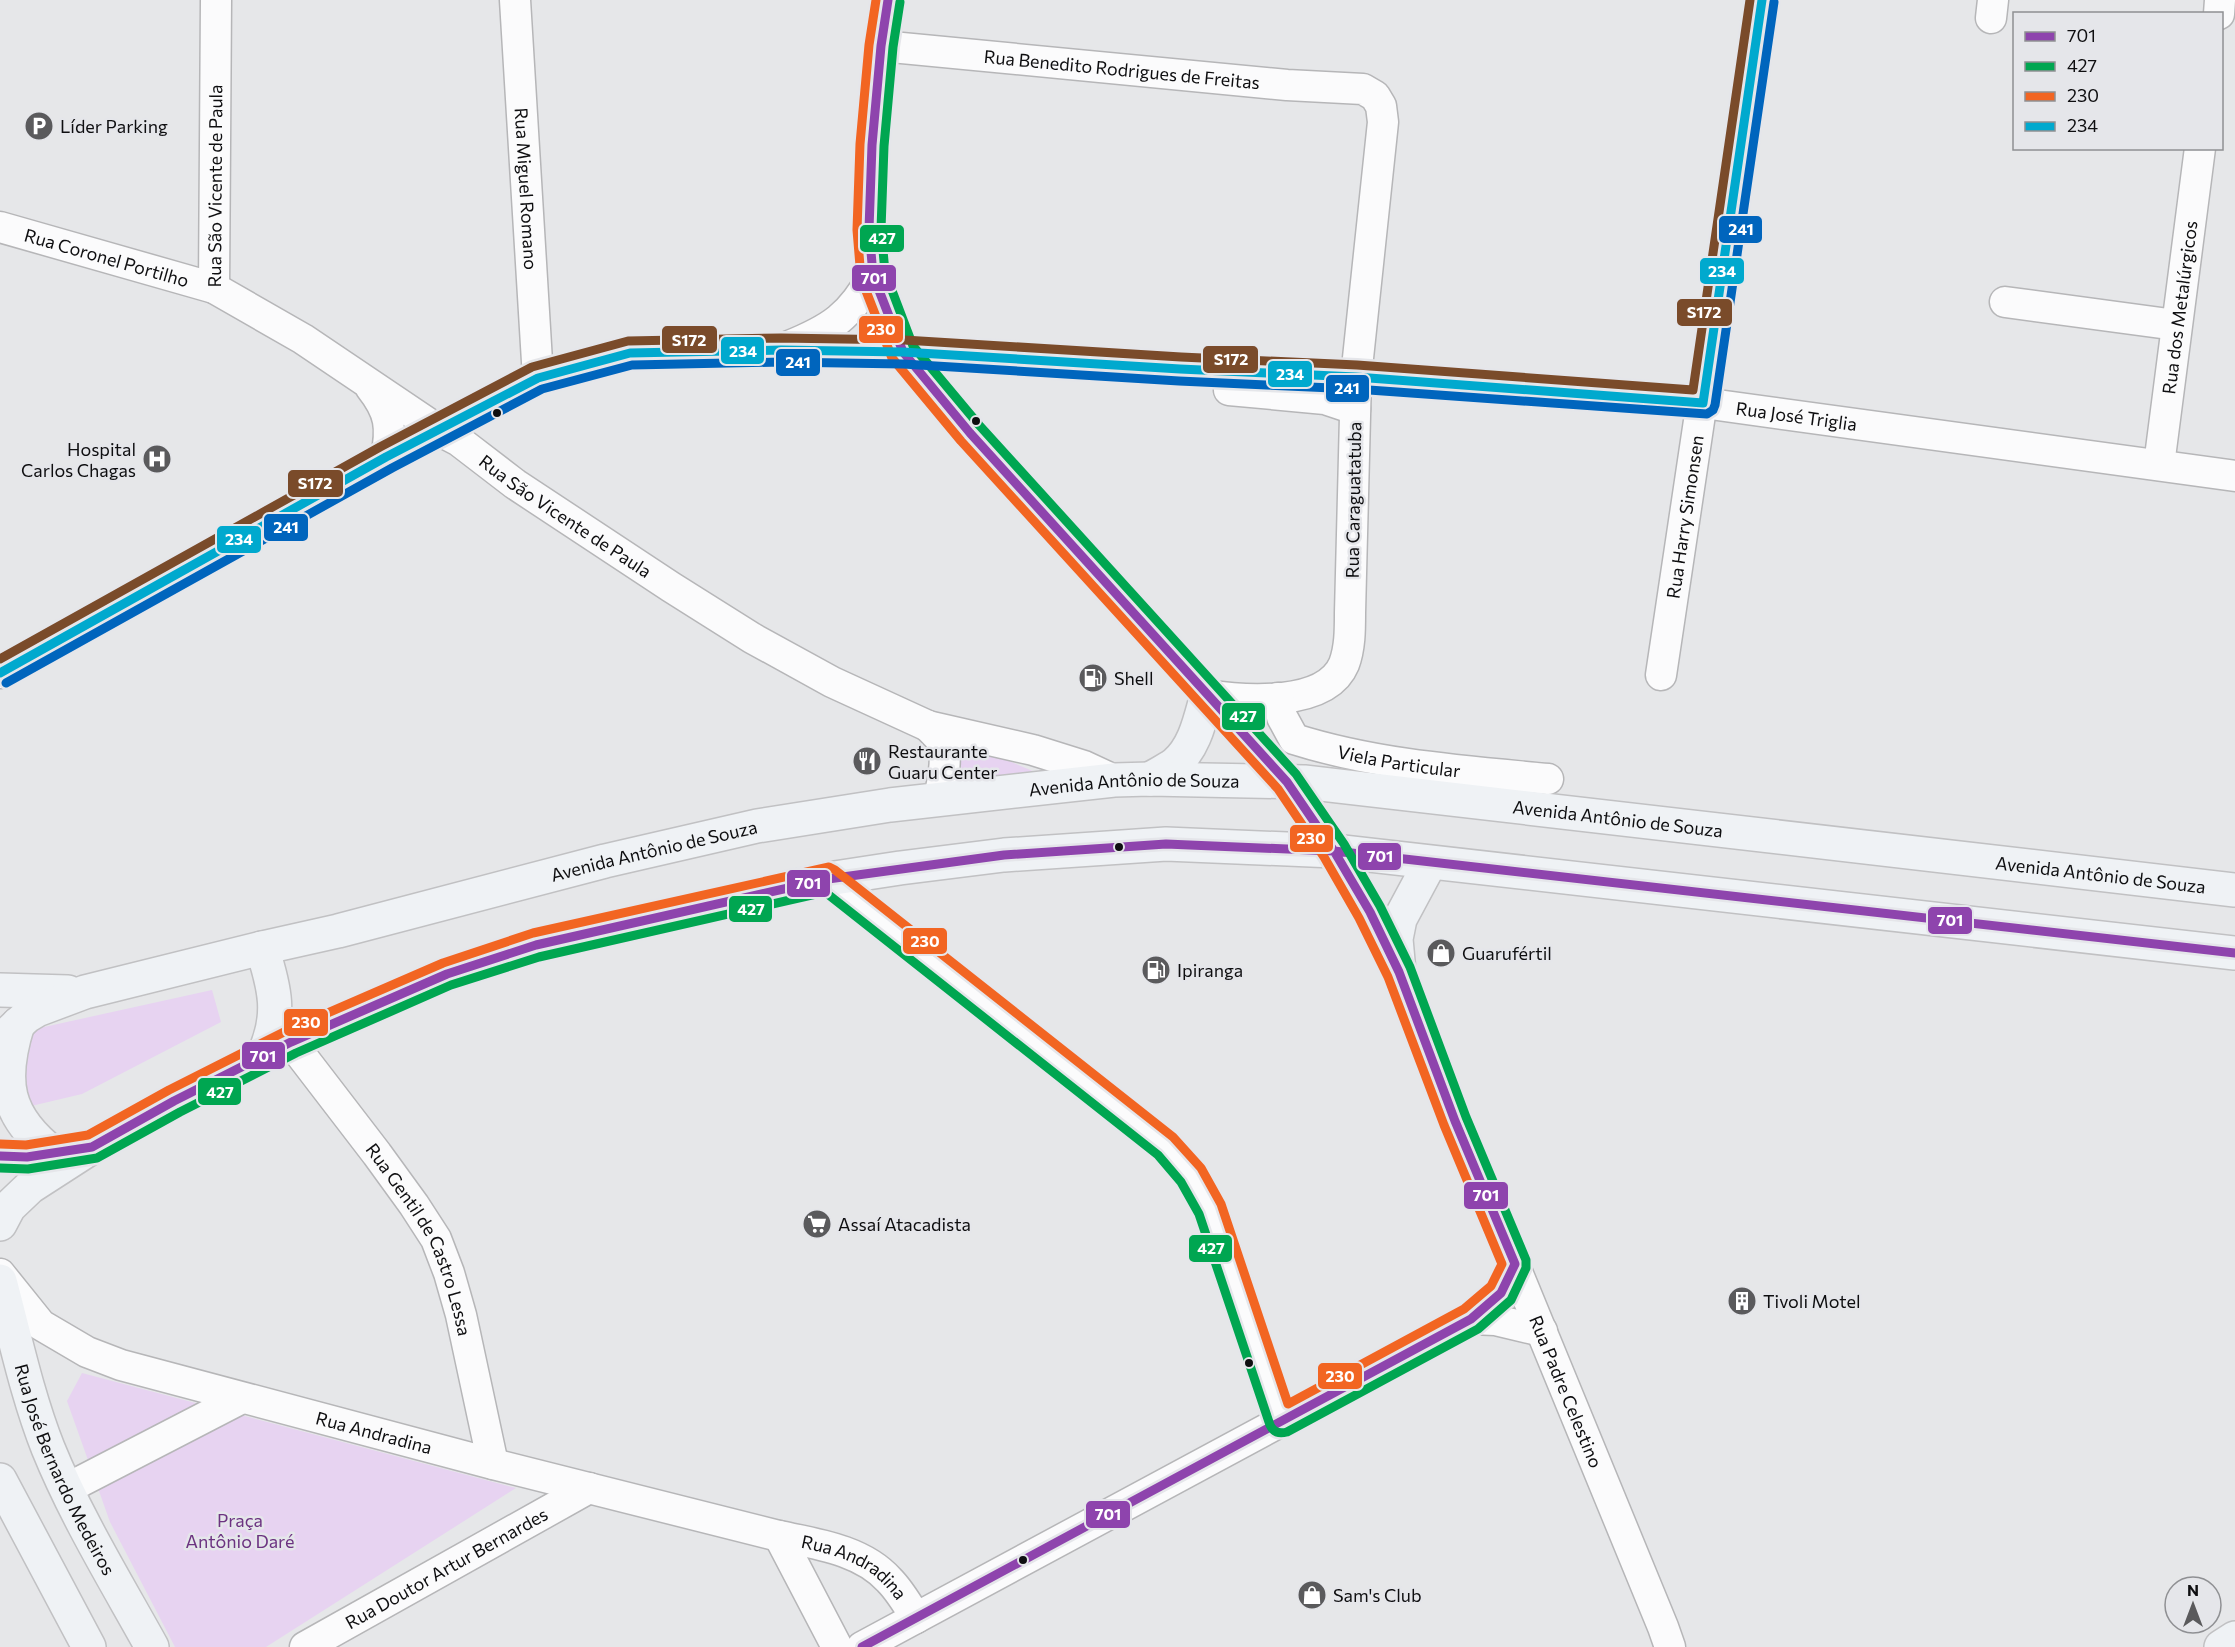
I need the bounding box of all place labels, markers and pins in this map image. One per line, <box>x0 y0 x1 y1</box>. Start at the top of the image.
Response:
parking icon: Líder Parking <box>23 110 55 142</box>
place label: Líder Parking <box>60 115 168 137</box>
unlabelled marker <box>491 407 503 419</box>
unlabelled marker <box>970 415 982 427</box>
place label: Hospital Carlos Chagas <box>21 438 136 481</box>
hospital icon: Hospital Carlos Chagas <box>141 443 173 475</box>
fuel station icon: Shell <box>1077 662 1109 694</box>
place label: Shell <box>1114 667 1154 689</box>
place label: Restaurante Guaru Center <box>888 740 997 783</box>
restaurant icon: Restaurante Guaru Center <box>851 745 883 777</box>
unlabelled marker <box>1113 841 1125 853</box>
shop icon: Guarufértil <box>1425 937 1457 969</box>
place label: Guarufértil <box>1462 942 1552 964</box>
fuel station icon: Ipiranga <box>1140 954 1172 986</box>
place label: Ipiranga <box>1177 959 1243 981</box>
supermarket icon: Assaí Atacadista <box>801 1208 833 1240</box>
place label: Assaí Atacadista <box>838 1213 971 1235</box>
building icon: Tivoli Motel <box>1726 1285 1758 1317</box>
place label: Tivoli Motel <box>1763 1290 1861 1312</box>
unlabelled marker <box>1243 1357 1255 1369</box>
unlabelled marker <box>1017 1554 1029 1566</box>
shop icon: Sam's Club <box>1296 1579 1328 1611</box>
place label: Sam's Club <box>1333 1584 1422 1606</box>

